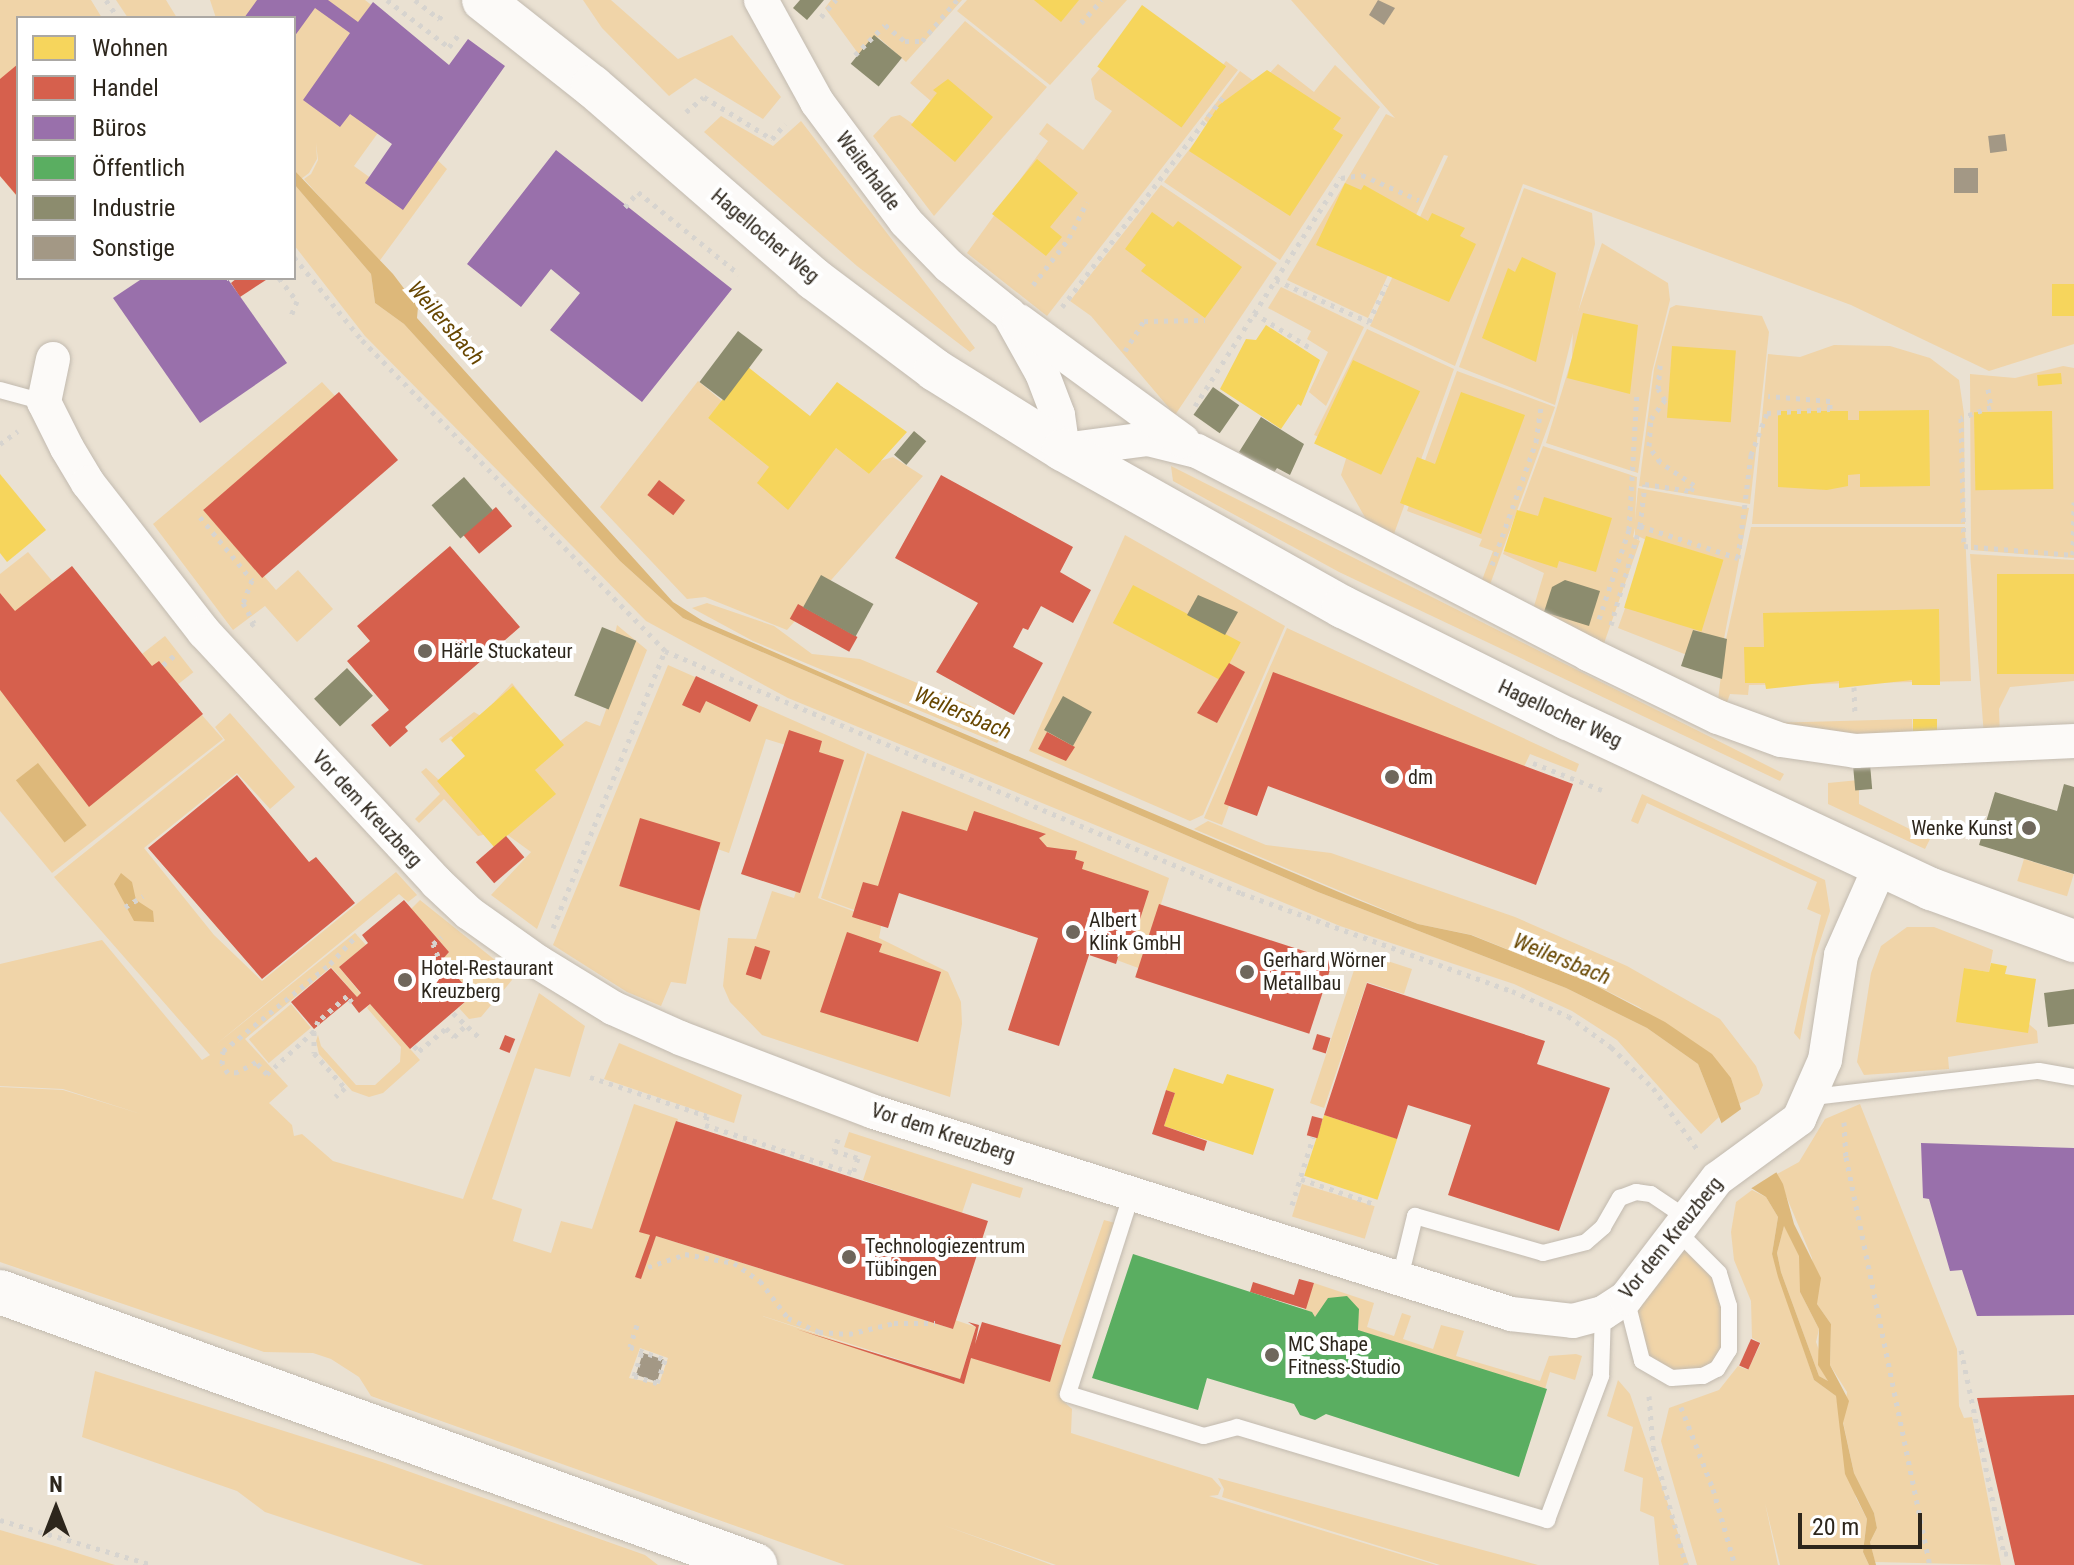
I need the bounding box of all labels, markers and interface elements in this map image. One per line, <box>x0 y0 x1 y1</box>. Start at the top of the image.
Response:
legend <box>16 16 296 280</box>
text: Wohnen <box>92 34 168 62</box>
text: Handel <box>92 74 159 102</box>
text: Büros <box>92 114 147 142</box>
street label: Weilerhalde <box>831 127 905 215</box>
text: Öffentlich <box>92 154 185 182</box>
street label: Hagellocher Weg <box>706 184 824 288</box>
text: Industrie <box>92 194 175 222</box>
text: Sonstige <box>92 234 175 262</box>
water label: Weilersbach <box>402 276 490 370</box>
place label: Härle Stuckateur <box>441 639 572 663</box>
marker: Härle Stuckateur <box>416 642 434 660</box>
street label: Hagellocher Weg <box>1494 675 1626 753</box>
water label: Weilersbach <box>910 681 1016 745</box>
street label: Vor dem Kreuzberg <box>307 746 427 872</box>
place label: dm <box>1408 765 1433 789</box>
marker: dm <box>1383 768 1401 786</box>
place label: Wenke Kunst <box>1911 816 2013 840</box>
marker: Wenke Kunst <box>2020 819 2038 837</box>
place label: Albert Klink GmbH <box>1089 908 1182 955</box>
marker: Albert Klink GmbH <box>1064 923 1082 941</box>
water label: Weilersbach <box>1509 927 1615 991</box>
place label: Gerhard Wörner Metallbau <box>1263 948 1386 995</box>
place label: Hotel-Restaurant Kreuzberg <box>421 956 553 1003</box>
marker: Gerhard Wörner Metallbau <box>1238 963 1256 981</box>
marker: Hotel-Restaurant Kreuzberg <box>396 971 414 989</box>
street label: Vor dem Kreuzberg <box>868 1098 1018 1168</box>
street label: Vor dem Kreuzberg <box>1614 1172 1728 1304</box>
place label: Technologiezentrum Tübingen <box>865 1234 1025 1281</box>
marker: Technologiezentrum Tübingen <box>840 1248 858 1266</box>
place label: MC Shape Fitness-Studio <box>1288 1332 1401 1379</box>
marker: MC Shape Fitness-Studio <box>1263 1346 1281 1364</box>
north arrow <box>16 1469 96 1549</box>
text: N <box>49 1472 63 1497</box>
scale bar <box>1802 1497 1926 1547</box>
text: 20 m <box>1812 1513 1859 1541</box>

